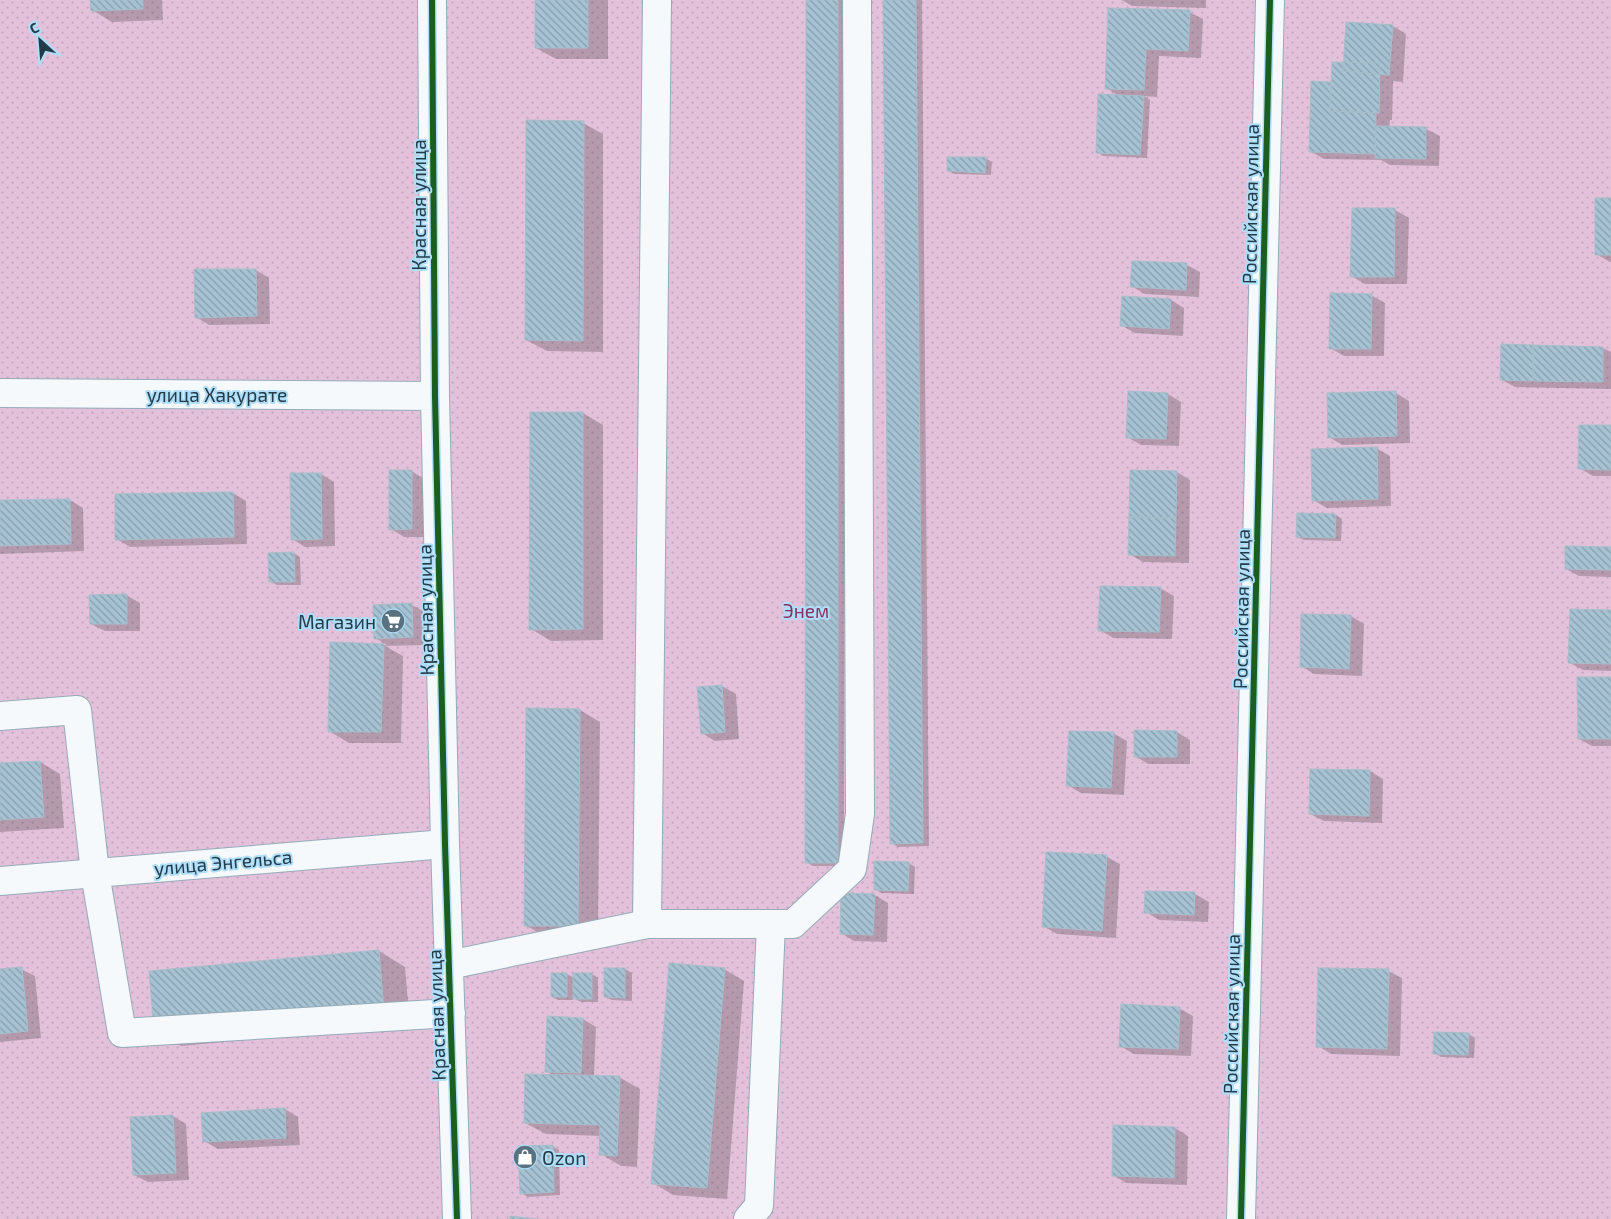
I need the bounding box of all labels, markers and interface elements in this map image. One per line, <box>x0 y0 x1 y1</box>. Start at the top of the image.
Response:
north arrow <box>15 15 65 65</box>
text: С <box>27 18 42 37</box>
street label: Российская улица <box>1237 124 1264 284</box>
street label: Красная улица <box>407 139 431 271</box>
street label: улица Хакурате <box>147 383 287 407</box>
street label: Российская улица <box>1228 529 1255 689</box>
street label: Красная улица <box>412 544 439 676</box>
park label: Энем <box>783 599 829 622</box>
supermarket icon: Магазин <box>380 608 406 634</box>
place label: Магазин <box>298 610 376 633</box>
street label: улица Энгельса <box>153 845 293 880</box>
street label: Российская улица <box>1218 934 1245 1094</box>
street label: Красная улица <box>422 949 451 1081</box>
shop icon: Ozon <box>512 1144 538 1170</box>
place label: Ozon <box>542 1146 586 1169</box>

